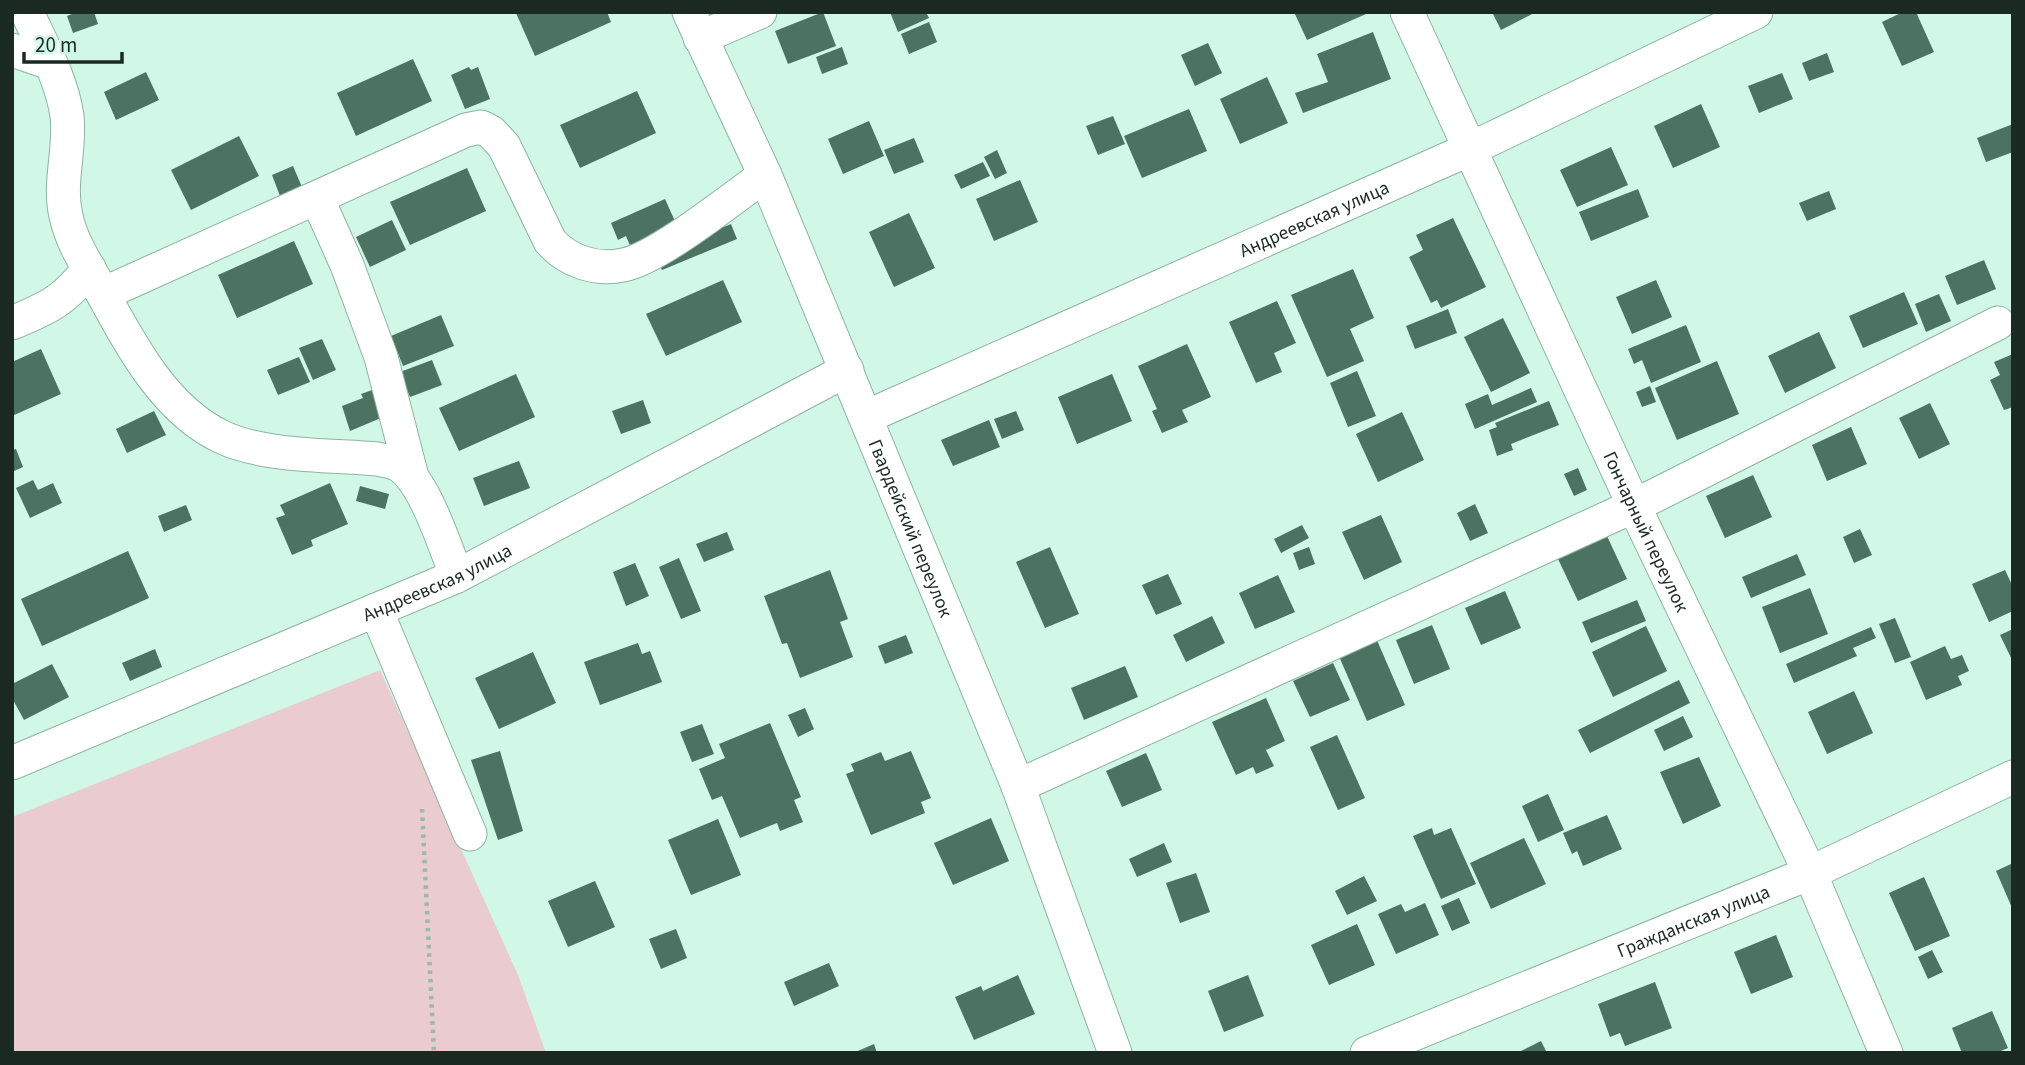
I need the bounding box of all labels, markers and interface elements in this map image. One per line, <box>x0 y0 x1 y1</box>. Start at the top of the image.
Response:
scale bar <box>24 21 122 65</box>
text: 20 m <box>35 30 77 60</box>
street label: Андреевская улица <box>1235 175 1394 265</box>
street label: Гвардейский переулок <box>861 436 959 622</box>
street label: Гончарный переулок <box>1596 447 1695 617</box>
street label: Андреевская улица <box>359 537 517 629</box>
street label: Гражданская улица <box>1613 879 1774 965</box>

